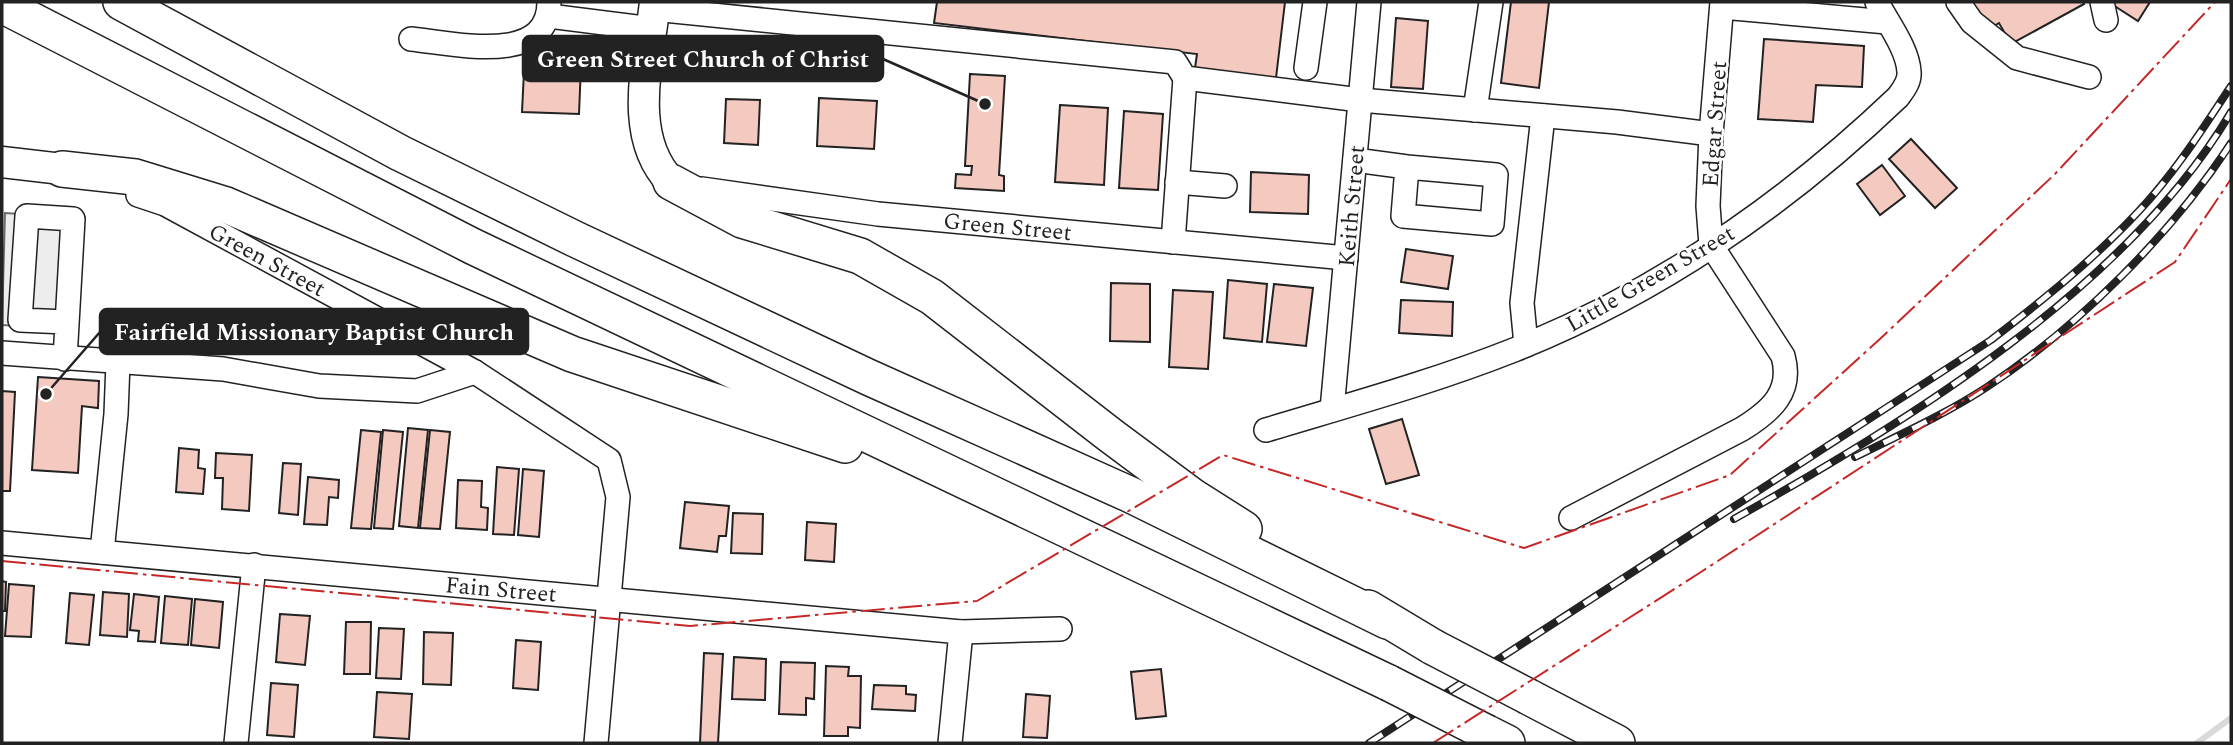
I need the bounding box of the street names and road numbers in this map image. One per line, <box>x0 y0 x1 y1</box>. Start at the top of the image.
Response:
street label: Edgar Street <box>1694 60 1737 189</box>
street label: Keith Street <box>1330 144 1375 268</box>
street label: Green Street <box>942 204 1073 251</box>
street label: Green Street <box>202 215 332 307</box>
street label: Little Green Street <box>1560 217 1742 342</box>
street label: Fain Street <box>444 568 558 613</box>

